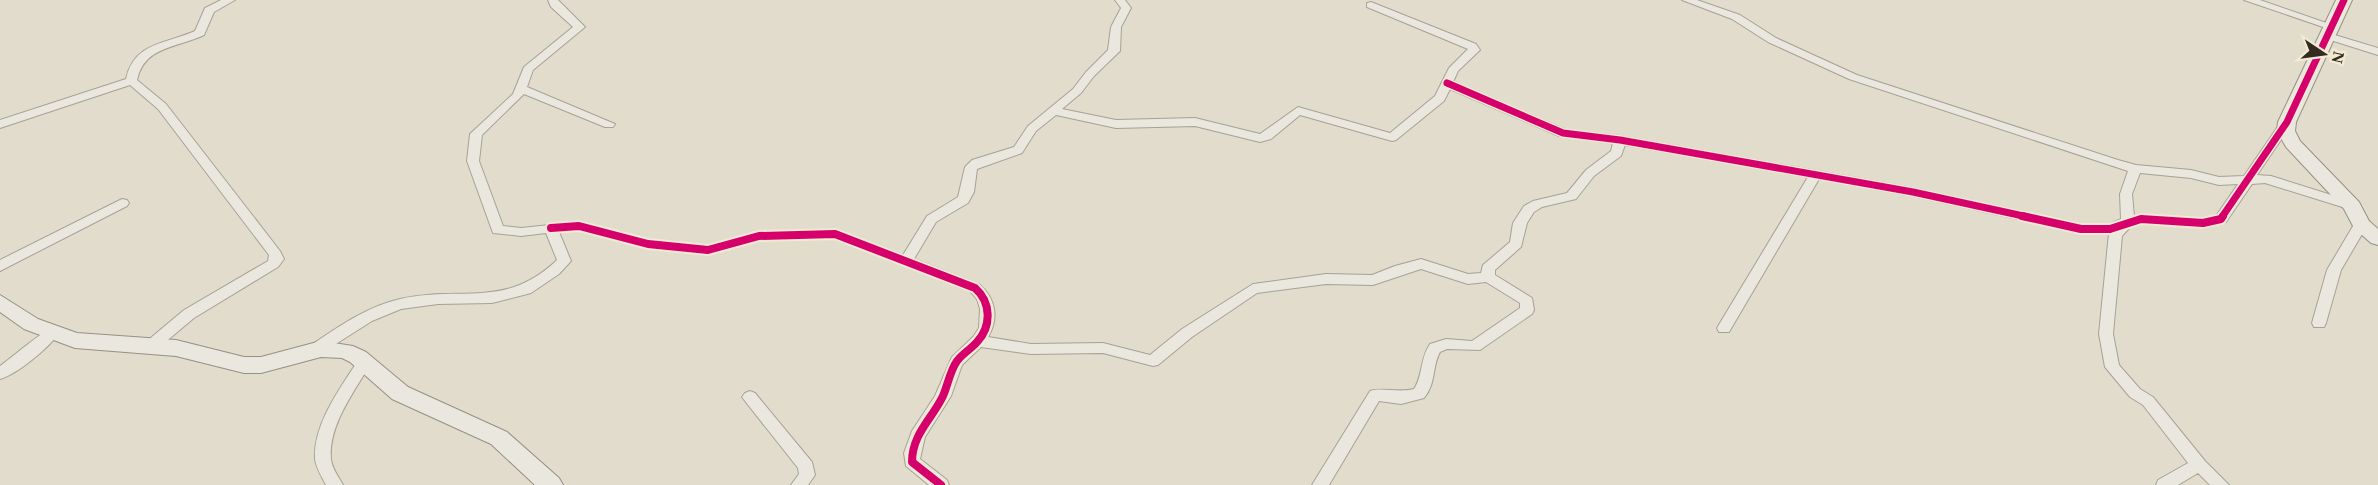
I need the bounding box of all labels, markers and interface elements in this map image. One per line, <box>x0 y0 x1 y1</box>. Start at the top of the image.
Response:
north arrow <box>2294 24 2354 84</box>
text: N <box>2328 50 2348 65</box>

